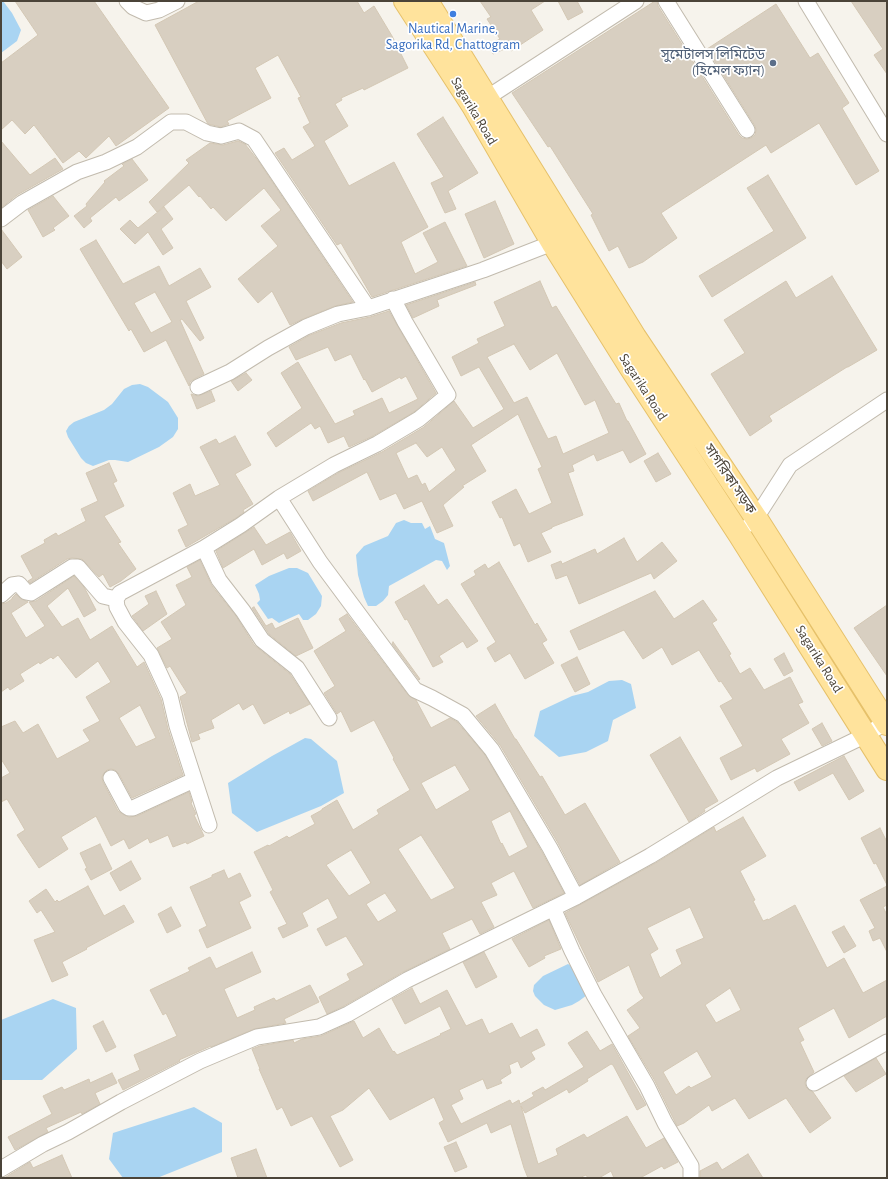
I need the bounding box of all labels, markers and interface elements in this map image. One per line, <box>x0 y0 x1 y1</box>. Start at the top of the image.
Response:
marker: Nautical Marine, Sagorika Rd, Chattogram <box>448 9 458 19</box>
place label: Nautical Marine, Sagorika Rd, Chattogram <box>386 21 520 54</box>
place label: সুমেটালস লিমিটেড (হিমেল ফ্যান) <box>661 47 765 80</box>
marker: সুমেটালস লিমিটেড (হিমেল ফ্যান) <box>768 58 778 68</box>
street label: Sagarika Road <box>447 74 501 148</box>
street label: Sagarika Road <box>615 350 671 424</box>
street label: সাগরিকা সড়ক <box>700 441 760 517</box>
street label: Sagarika Road <box>792 622 846 696</box>

